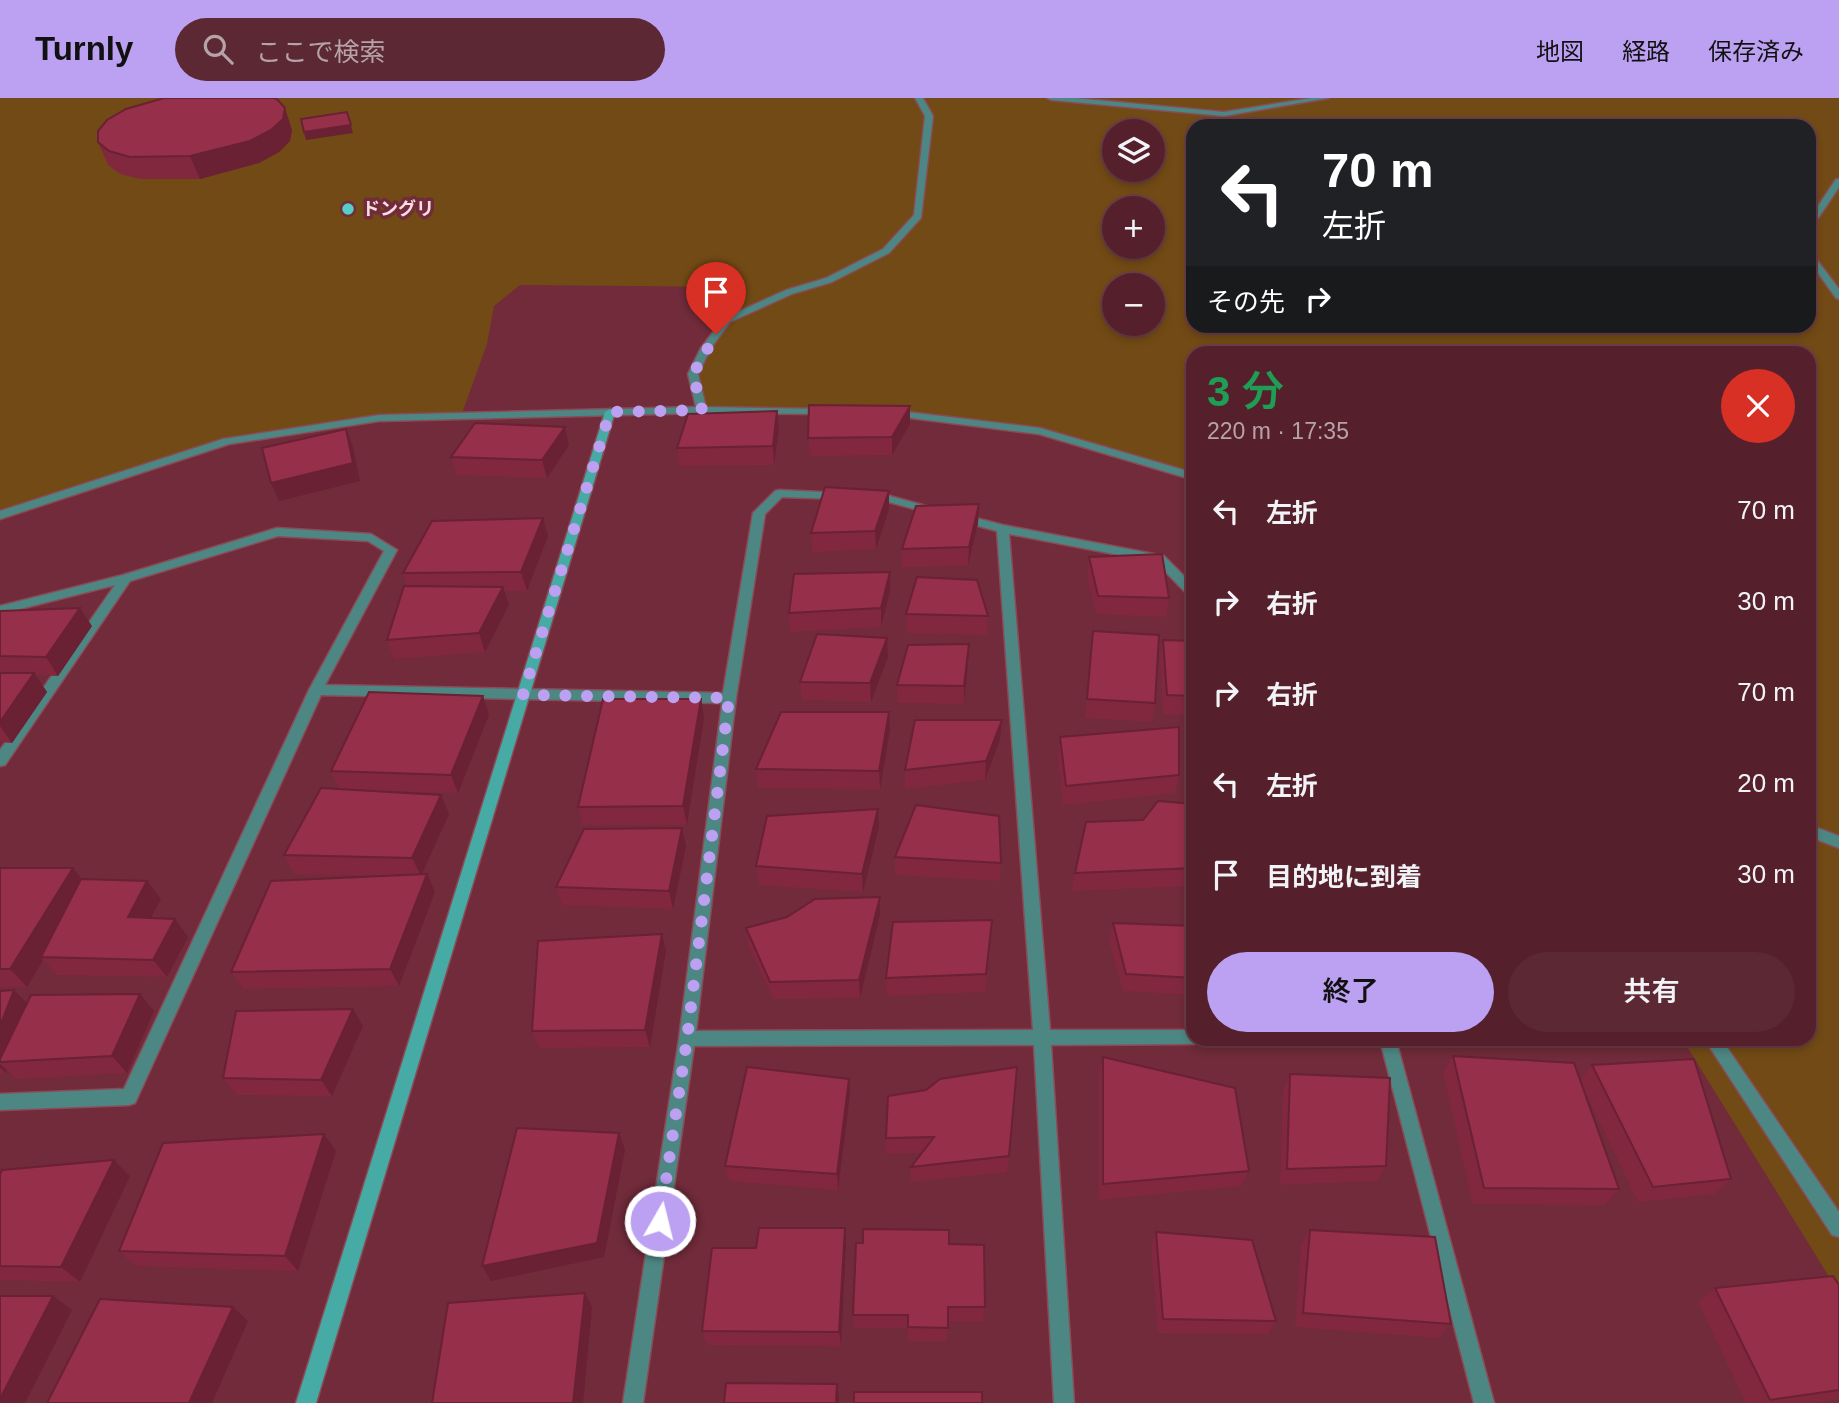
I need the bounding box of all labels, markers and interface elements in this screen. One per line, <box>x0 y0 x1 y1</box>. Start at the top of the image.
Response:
search box <box>175 18 665 81</box>
text: Turnly <box>35 30 133 67</box>
icon: search <box>199 30 237 68</box>
text: ここで検索 <box>255 37 385 67</box>
text: 地図 <box>1536 38 1584 65</box>
text: 経路 <box>1622 38 1670 65</box>
text: 保存済み <box>1708 38 1804 65</box>
map controls <box>1102 119 1165 336</box>
button: layers <box>1102 119 1165 182</box>
text: 70 m <box>1322 143 1434 197</box>
icon: left <box>1207 147 1298 238</box>
button: + <box>1102 196 1165 259</box>
place label: ドングリ <box>362 199 434 219</box>
marker: ドングリ <box>340 201 356 217</box>
text: 左折 <box>1322 208 1386 244</box>
pin <box>686 262 746 334</box>
icon: arrive <box>697 273 735 311</box>
button: − <box>1102 273 1165 336</box>
icon: right <box>1299 280 1337 318</box>
text: その先 <box>1207 287 1285 317</box>
text: 3 分 <box>1207 368 1284 415</box>
button: close <box>1721 369 1795 443</box>
text: 220 m · 17:35 <box>1207 418 1349 444</box>
icon: left <box>1207 492 1245 530</box>
text: 70 m <box>1737 495 1795 525</box>
text: 左折 <box>1266 498 1318 528</box>
icon: right <box>1207 583 1245 621</box>
text: 30 m <box>1737 586 1795 616</box>
text: 右折 <box>1266 589 1318 619</box>
icon: right <box>1207 674 1245 712</box>
text: 70 m <box>1737 677 1795 707</box>
text: 右折 <box>1266 680 1318 710</box>
icon: left <box>1207 765 1245 803</box>
text: 20 m <box>1737 768 1795 798</box>
text: 左折 <box>1266 771 1318 801</box>
icon: arrive <box>1207 856 1245 894</box>
text: 30 m <box>1737 859 1795 889</box>
text: 目的地に到着 <box>1266 862 1422 892</box>
button: 終了 <box>1207 952 1494 1032</box>
button: 共有 <box>1508 952 1795 1032</box>
position arrow <box>623 1184 697 1258</box>

